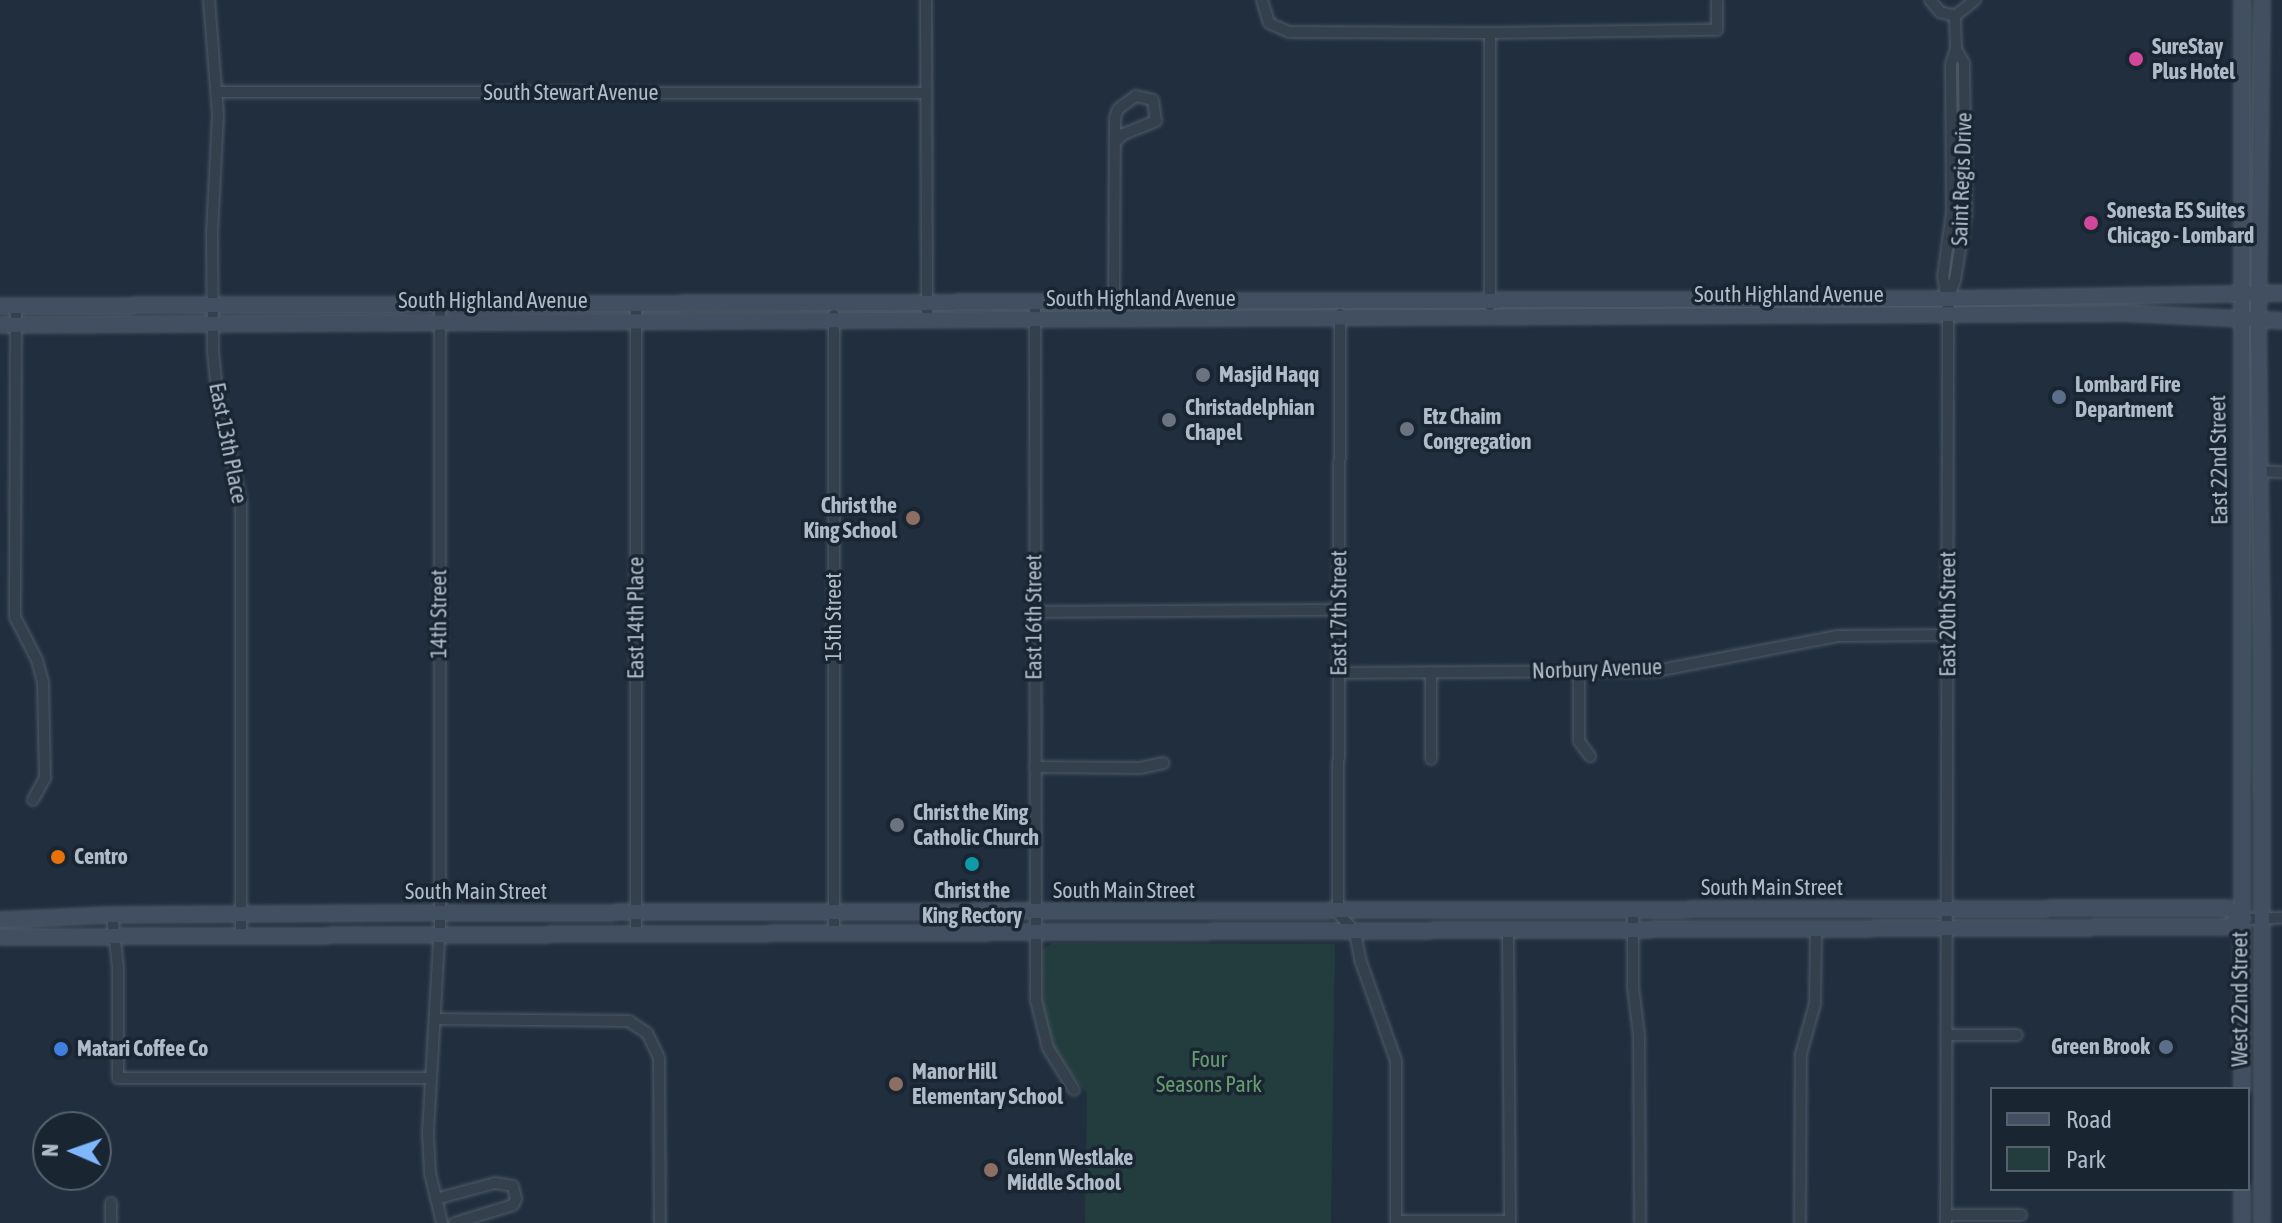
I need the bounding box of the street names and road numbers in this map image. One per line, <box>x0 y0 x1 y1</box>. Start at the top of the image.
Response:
street label: South Stewart Avenue <box>483 80 659 106</box>
street label: Saint Regis Drive <box>1946 112 1978 246</box>
street label: South Highland Avenue <box>1694 282 1884 308</box>
street label: South Highland Avenue <box>1046 286 1236 312</box>
street label: South Highland Avenue <box>398 288 588 314</box>
street label: East 13th Place <box>203 380 253 506</box>
street label: East 22nd Street <box>2205 395 2233 525</box>
street label: East 17th Street <box>1326 550 1352 676</box>
street label: East 20th Street <box>1935 551 1961 677</box>
street label: East 16th Street <box>1021 554 1047 680</box>
street label: East 14th Place <box>623 557 649 679</box>
street label: 14th Street <box>426 570 452 658</box>
street label: 15th Street <box>821 573 847 661</box>
street label: Norbury Avenue <box>1531 654 1663 684</box>
street label: South Main Street <box>1701 875 1843 901</box>
street label: South Main Street <box>1053 878 1195 904</box>
street label: South Main Street <box>405 879 547 905</box>
street label: West 22nd Street <box>2227 931 2253 1067</box>

